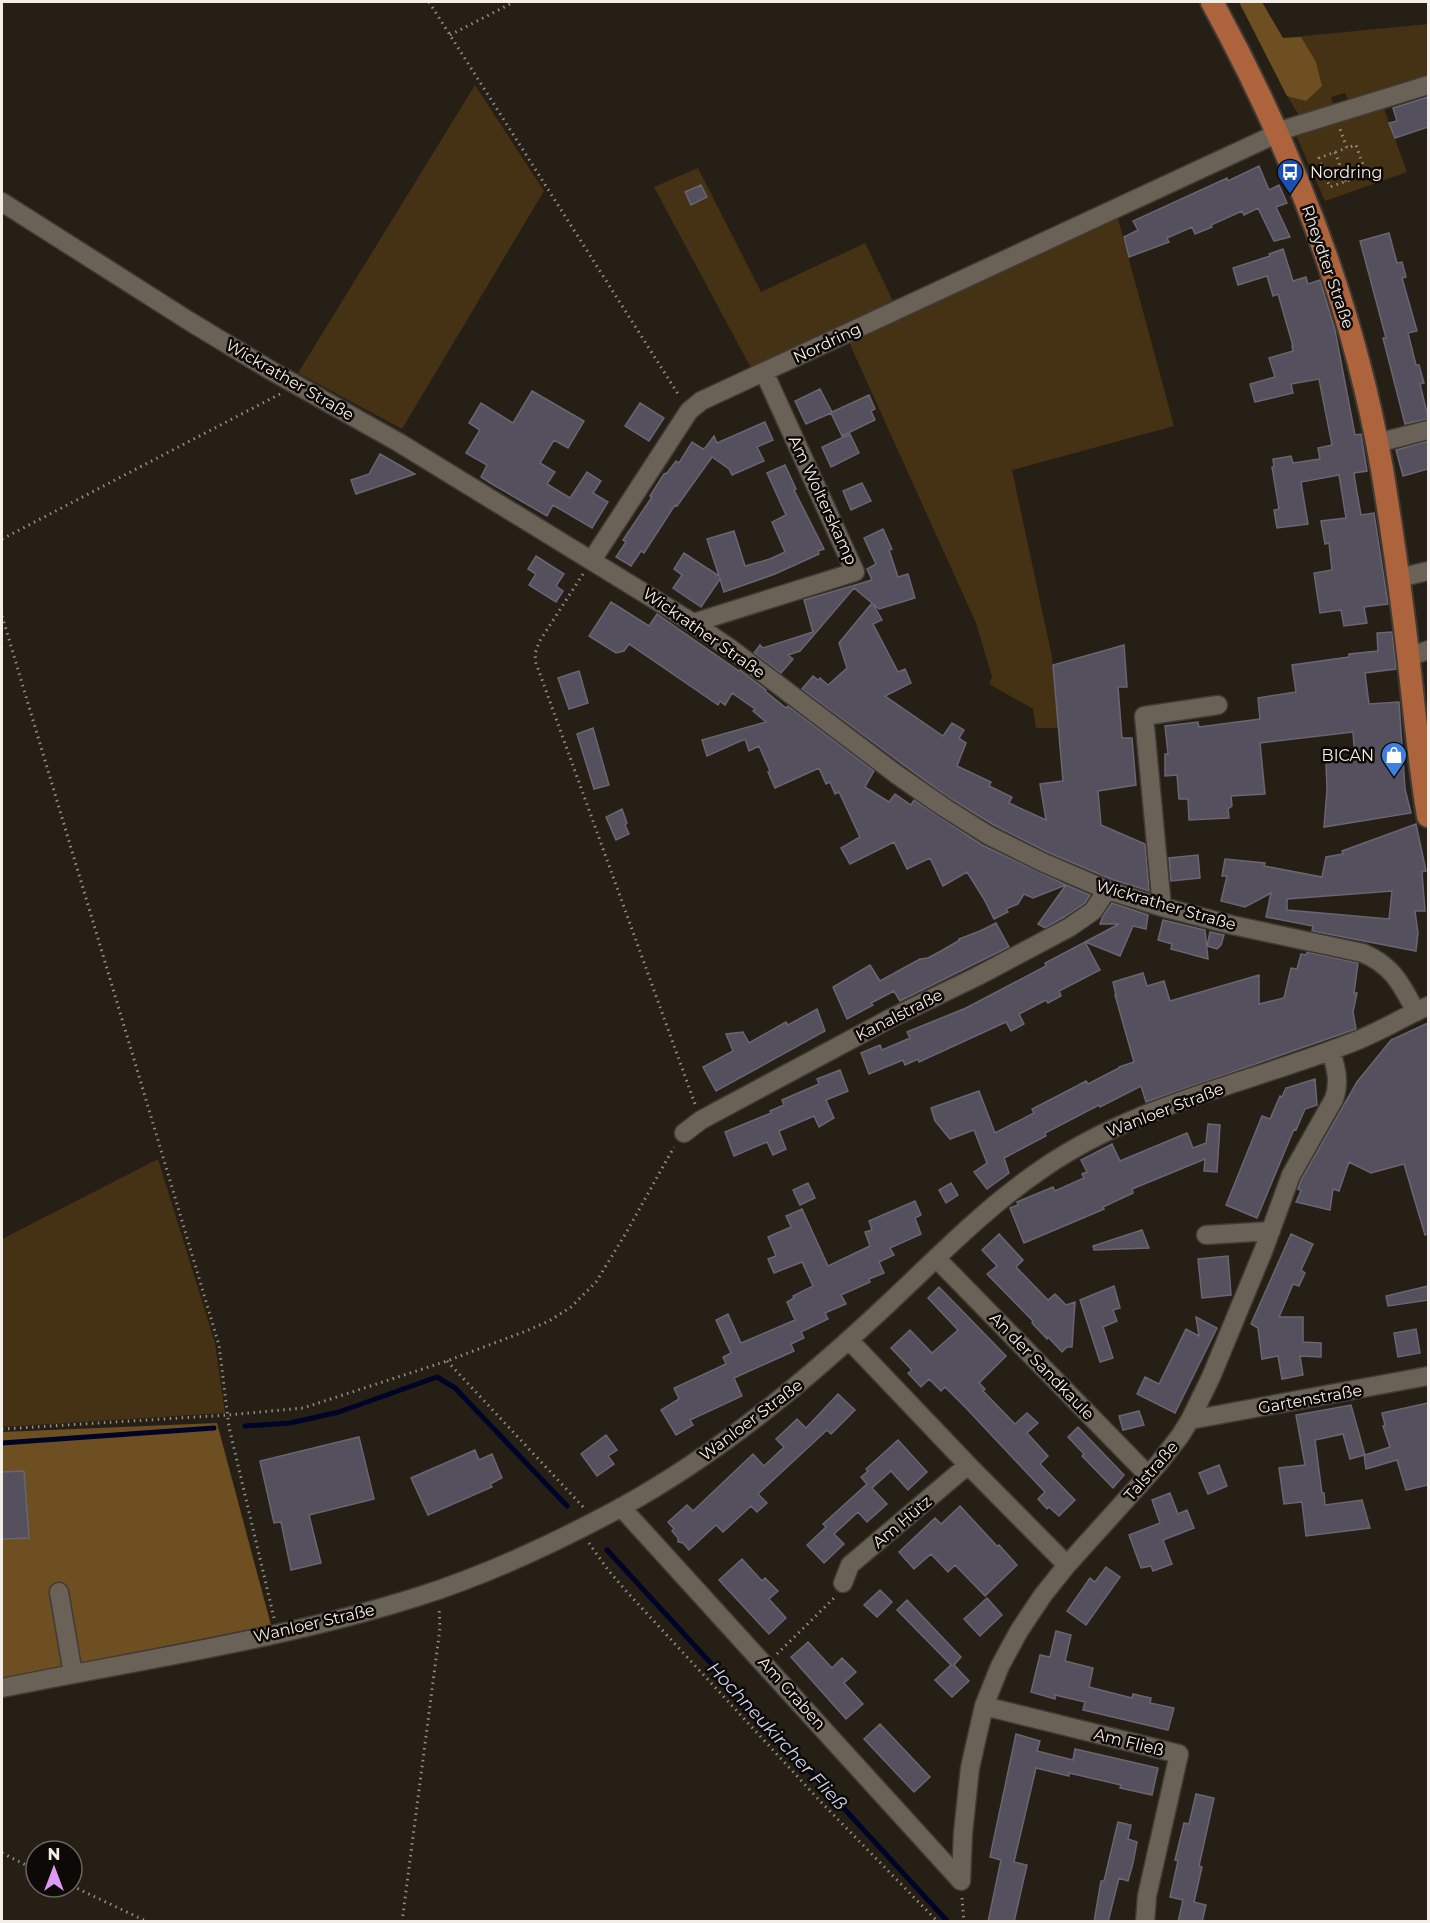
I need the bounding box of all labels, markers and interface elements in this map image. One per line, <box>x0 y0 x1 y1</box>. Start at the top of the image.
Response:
bus stop icon: Nordring <box>1275 157 1305 195</box>
place label: Nordring <box>1310 163 1382 182</box>
street label: Rheydter Straße <box>1298 203 1358 331</box>
street label: Nordring <box>790 319 864 367</box>
street label: Wickrather Straße <box>223 336 357 424</box>
street label: Am Wolterskamp <box>785 432 861 568</box>
street label: Wickrather Straße <box>639 584 769 682</box>
shop icon: BICAN <box>1379 740 1409 778</box>
place label: BICAN <box>1322 746 1374 765</box>
street label: Wickrather Straße <box>1094 876 1238 934</box>
street label: Kanalstraße <box>852 985 946 1045</box>
street label: Wanloer Straße <box>1104 1079 1226 1141</box>
street label: An der Sandkaule <box>986 1308 1098 1424</box>
street label: Wanloer Straße <box>696 1375 806 1465</box>
street label: Gartenstraße <box>1257 1381 1363 1417</box>
street label: Talstraße <box>1120 1437 1182 1505</box>
street label: Am Hütz <box>869 1492 935 1552</box>
street label: Wanloer Straße <box>252 1600 376 1646</box>
street label: Am Graben <box>754 1653 830 1733</box>
water label: Hochneukircher Fließ <box>703 1657 851 1815</box>
street label: Am Fließ <box>1092 1724 1166 1760</box>
north arrow <box>24 1839 84 1899</box>
text: N <box>48 1845 60 1864</box>

